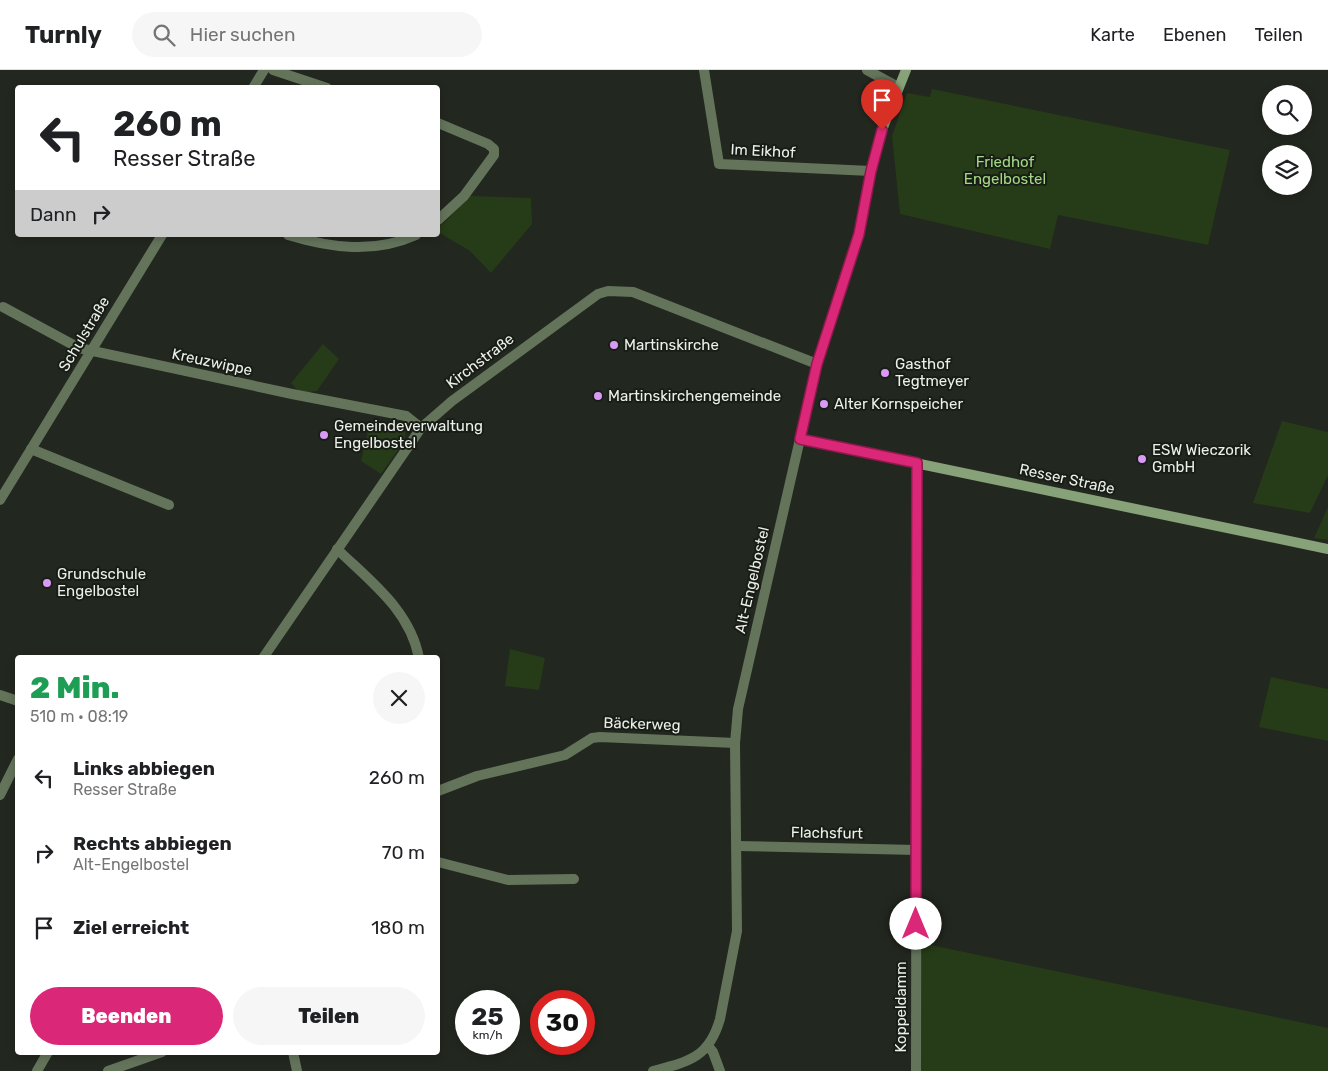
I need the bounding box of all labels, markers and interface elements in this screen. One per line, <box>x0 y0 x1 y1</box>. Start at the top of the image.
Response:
search box <box>132 12 482 57</box>
text: Turnly <box>25 21 102 49</box>
icon: search <box>150 21 178 49</box>
text: Hier suchen <box>190 23 295 46</box>
text: Karte <box>1090 24 1135 46</box>
text: Ebenen <box>1163 24 1227 46</box>
text: Teilen <box>1255 24 1303 46</box>
pin <box>861 79 903 130</box>
map controls <box>1262 85 1312 195</box>
button: search <box>1262 85 1312 135</box>
icon: arrive <box>868 86 896 114</box>
text: 260 m <box>113 103 222 145</box>
icon: left <box>30 105 95 170</box>
street label: Im Eikhof <box>730 140 796 162</box>
text: Resser Straße <box>113 145 256 172</box>
button: layers <box>1262 145 1312 195</box>
park label: Friedhof Engelbostel <box>964 153 1046 188</box>
icon: right <box>87 200 115 228</box>
text: Dann <box>30 203 77 226</box>
street label: Schulstraße <box>55 293 113 375</box>
street label: Kirchstraße <box>443 330 517 392</box>
place label: Martinskirche <box>624 336 719 354</box>
marker: Martinskirche <box>608 339 620 351</box>
street label: Kreuzwippe <box>170 345 254 379</box>
place label: Gasthof Tegtmeyer <box>895 355 969 390</box>
marker: Gasthof Tegtmeyer <box>879 367 891 379</box>
place label: Martinskirchengemeinde <box>608 387 781 405</box>
marker: Martinskirchengemeinde <box>592 390 604 402</box>
place label: Alter Kornspeicher <box>834 395 963 413</box>
marker: Alter Kornspeicher <box>818 398 830 410</box>
place label: Gemeindeverwaltung Engelbostel <box>334 417 483 452</box>
marker: Gemeindeverwaltung Engelbostel <box>318 429 330 441</box>
place label: ESW Wieczorik GmbH <box>1152 441 1251 476</box>
marker: ESW Wieczorik GmbH <box>1136 453 1148 465</box>
street label: Resser Straße <box>1018 460 1116 498</box>
street label: Alt-Engelbostel <box>731 525 773 635</box>
place label: Grundschule Engelbostel <box>57 565 146 600</box>
marker: Grundschule Engelbostel <box>41 577 53 589</box>
text: 2 Min. <box>30 670 119 706</box>
button: close <box>373 672 425 724</box>
text: 510 m · 08:19 <box>30 707 128 726</box>
street label: Bäckerweg <box>603 714 681 734</box>
text: Links abbiegen <box>73 757 215 780</box>
icon: left <box>30 764 58 792</box>
text: 260 m <box>369 766 425 789</box>
text: Resser Straße <box>73 780 177 799</box>
street label: Flachsfurt <box>791 823 863 843</box>
text: Rechts abbiegen <box>73 832 232 855</box>
icon: right <box>30 839 58 867</box>
text: 70 m <box>382 841 425 864</box>
text: Alt-Engelbostel <box>73 855 189 874</box>
position arrow <box>889 897 941 949</box>
icon: arrive <box>30 914 58 942</box>
text: Ziel erreicht <box>73 916 189 939</box>
text: 180 m <box>371 916 425 939</box>
street label: Koppeldamm <box>892 962 910 1052</box>
button: Beenden <box>30 987 223 1045</box>
button: Teilen <box>233 987 425 1045</box>
speed limit sign: 30 <box>530 990 595 1055</box>
text: 25 <box>471 1002 504 1031</box>
text: km/h <box>473 1028 502 1042</box>

